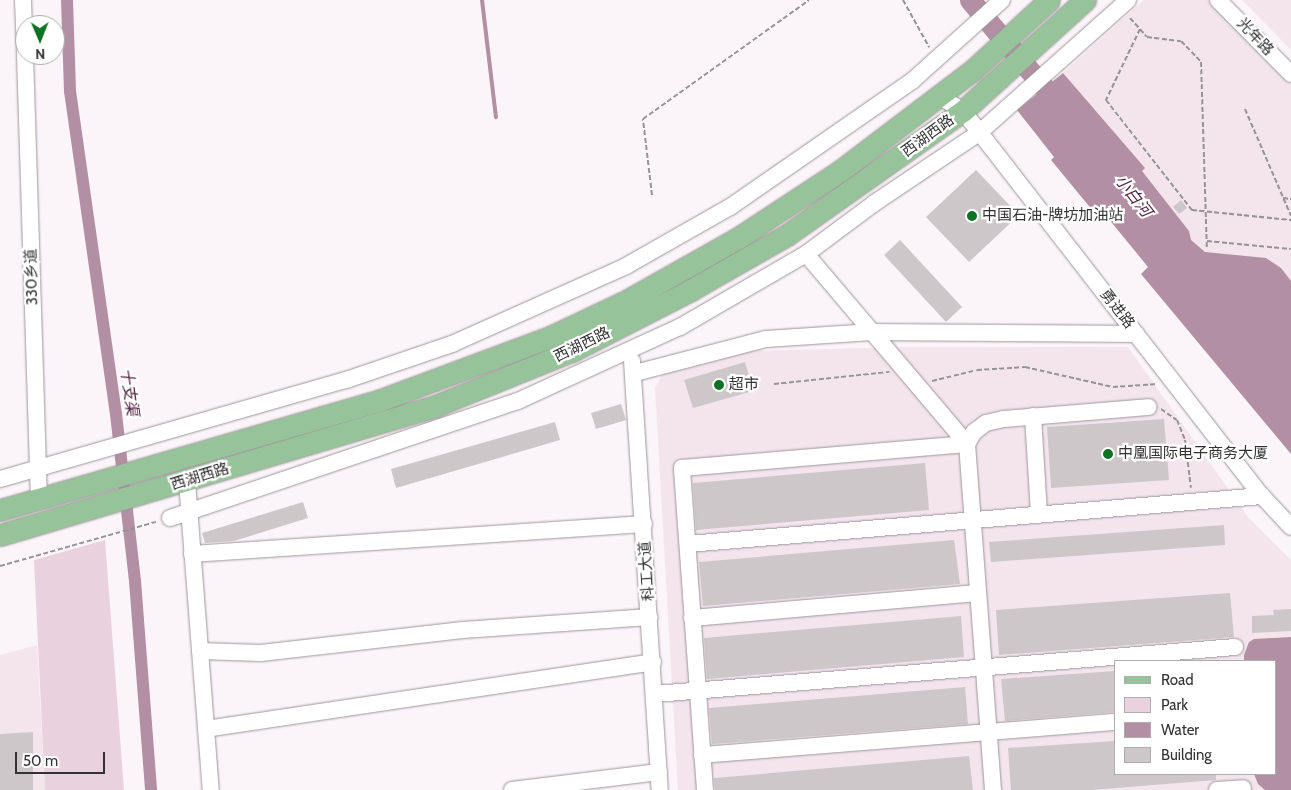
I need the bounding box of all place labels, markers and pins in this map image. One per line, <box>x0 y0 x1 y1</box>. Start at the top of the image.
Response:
place label: 中国石油-牌坊加油站 <box>982 207 1123 225</box>
marker: 中国石油-牌坊加油站 <box>966 210 978 222</box>
place label: 超市 <box>729 376 759 394</box>
marker: 超市 <box>713 379 725 391</box>
place label: 中凰国际电子商务大厦 <box>1118 445 1268 463</box>
marker: 中凰国际电子商务大厦 <box>1102 448 1114 460</box>

